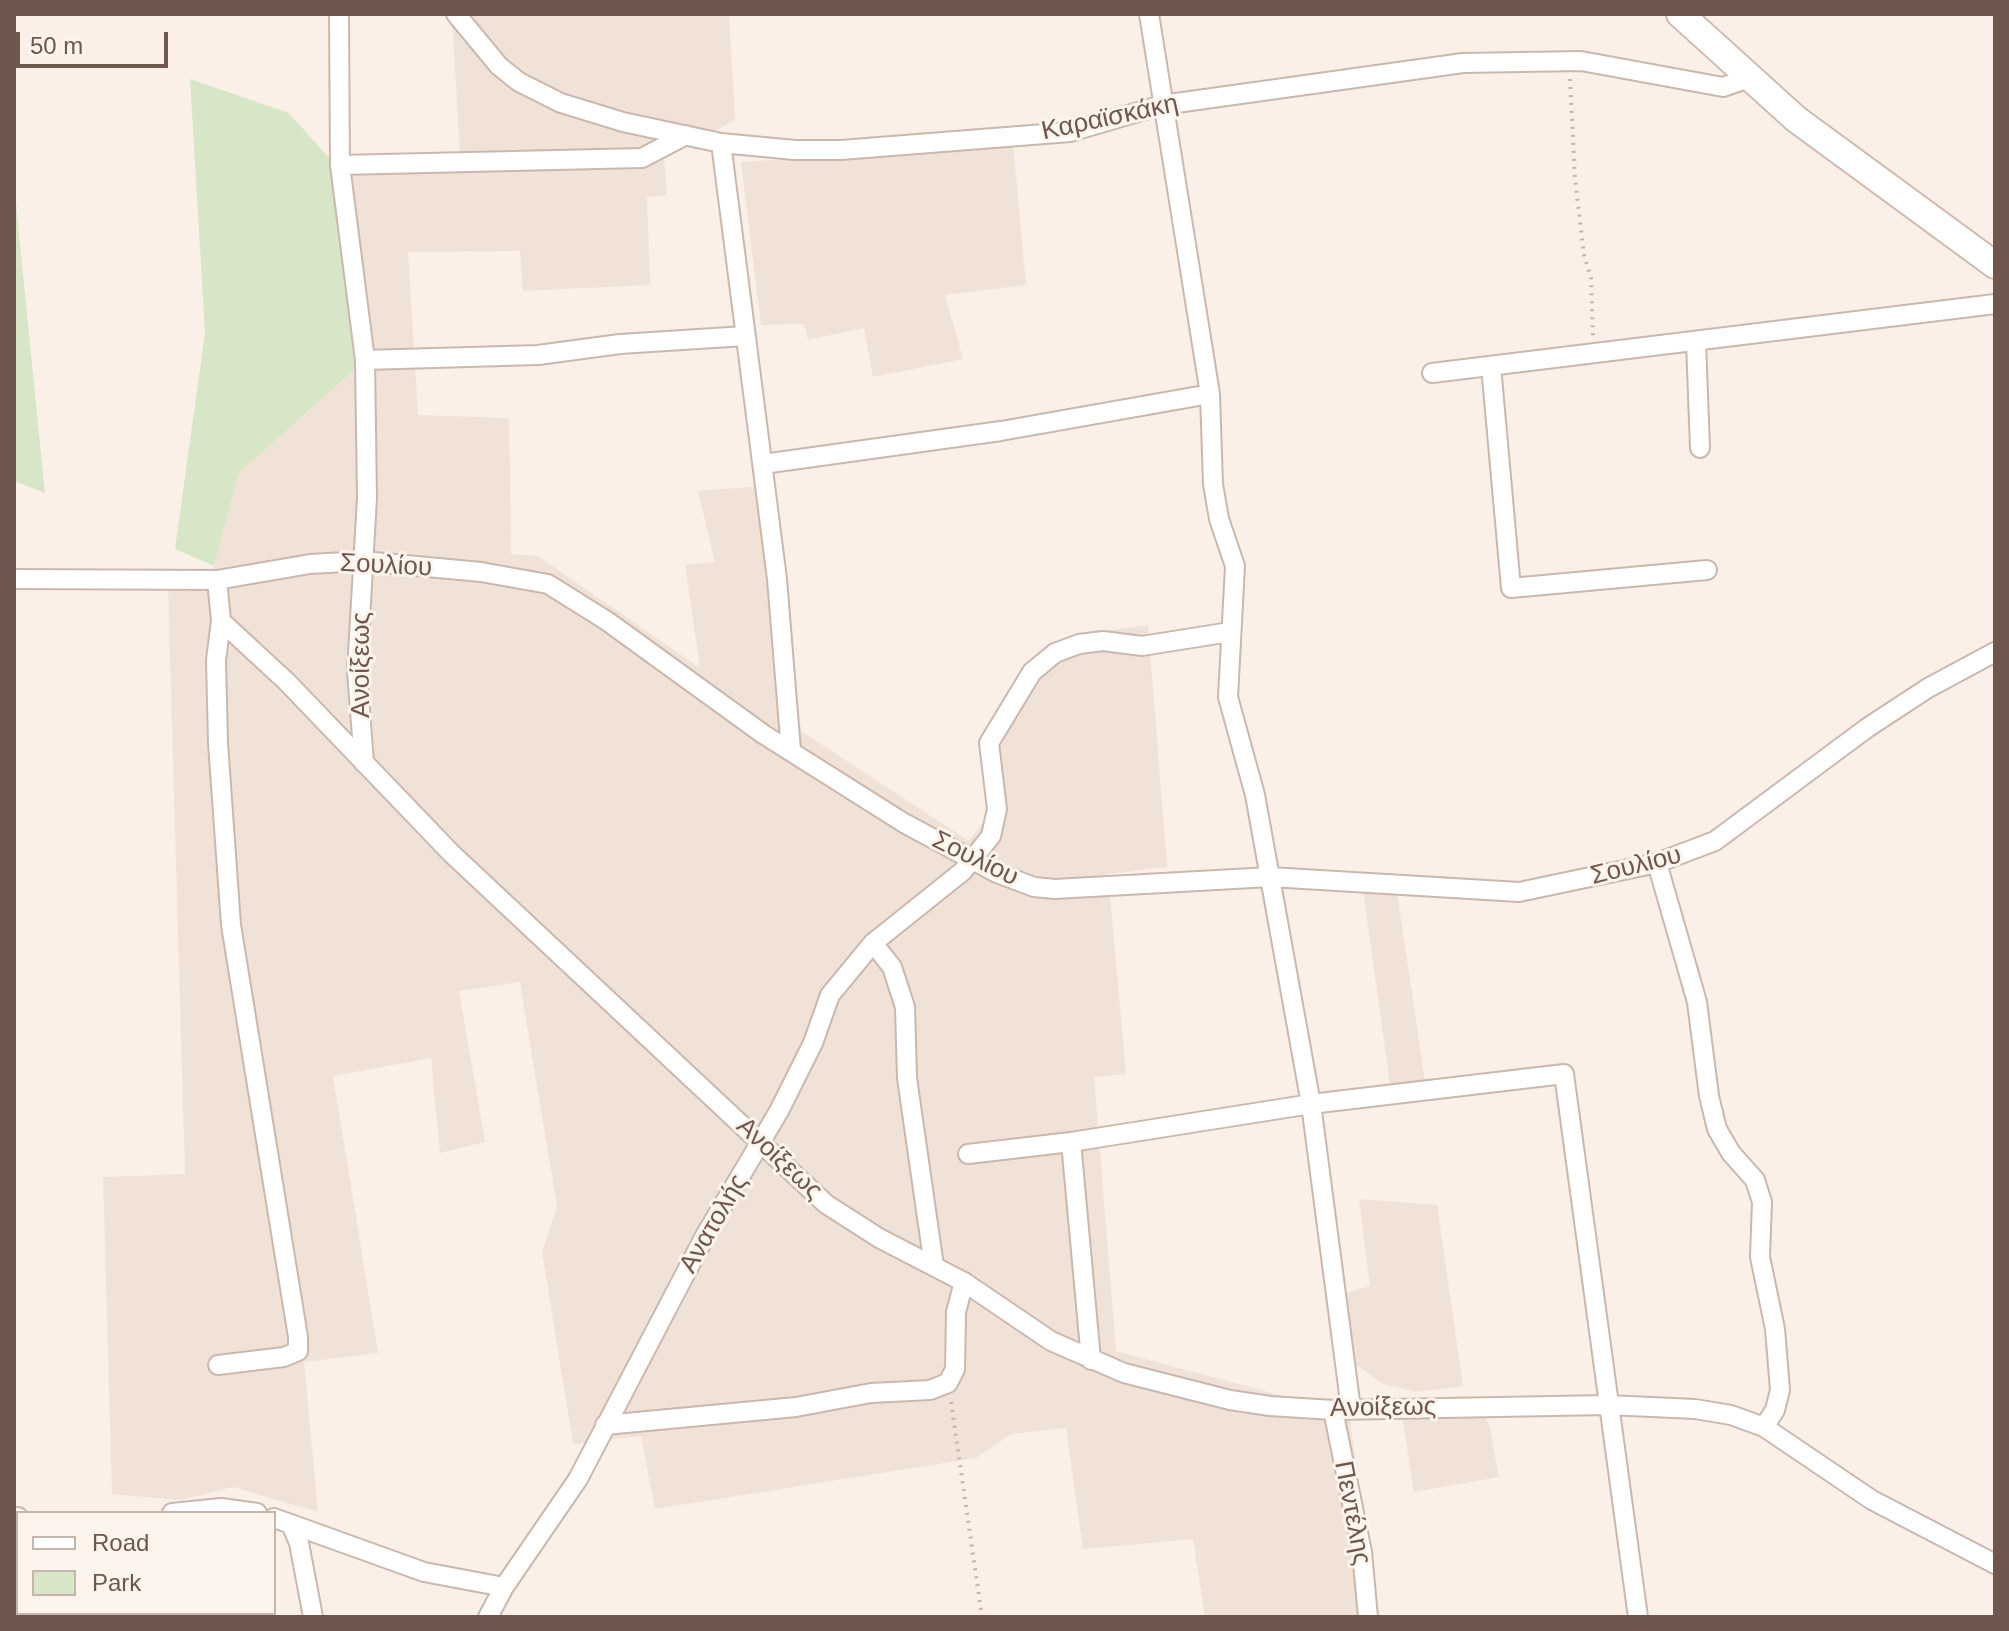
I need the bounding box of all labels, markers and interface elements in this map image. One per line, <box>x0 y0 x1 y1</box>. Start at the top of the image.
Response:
scale bar <box>20 16 172 66</box>
text: 50 m <box>30 32 83 59</box>
street label: Καραϊσκάκη <box>1039 88 1181 148</box>
street label: Σουλίου <box>339 548 433 584</box>
street label: Ανοίξεως <box>346 612 378 718</box>
street label: Σουλίου <box>927 825 1023 893</box>
street label: Σουλίου <box>1587 840 1685 892</box>
street label: Ανοίξεως <box>730 1111 828 1207</box>
street label: Ανατολής <box>673 1169 755 1279</box>
street label: Ανοίξεως <box>1330 1391 1436 1425</box>
street label: Πεντέλης <box>1327 1458 1377 1568</box>
legend <box>16 1511 276 1615</box>
text: Road <box>92 1529 149 1556</box>
text: Park <box>92 1569 141 1596</box>

